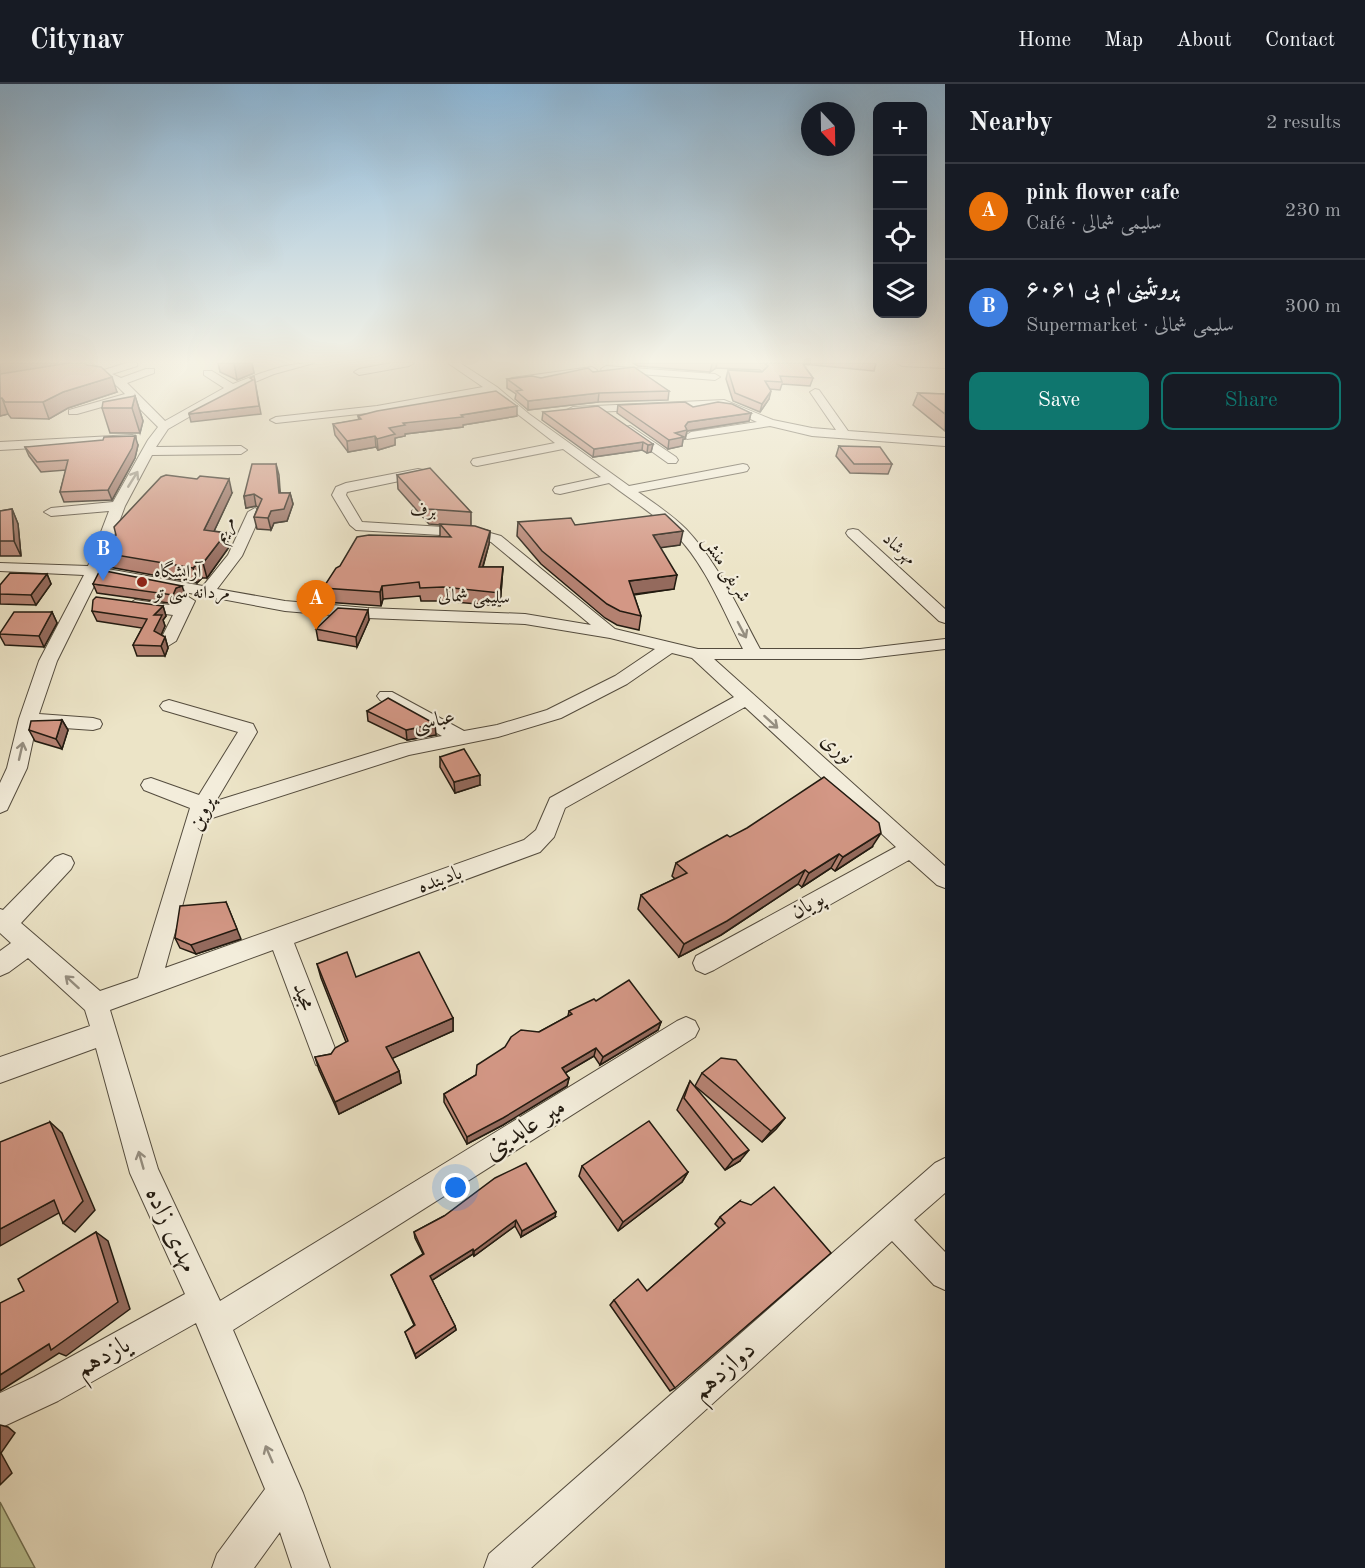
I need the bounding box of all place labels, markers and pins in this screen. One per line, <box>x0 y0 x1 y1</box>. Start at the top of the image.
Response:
pin: B <box>84 532 122 581</box>
place label: آرایشگاه مردانه سی تو <box>152 559 230 605</box>
marker: آرایشگاه مردانه سی تو <box>135 575 149 589</box>
pin: A <box>296 580 336 630</box>

